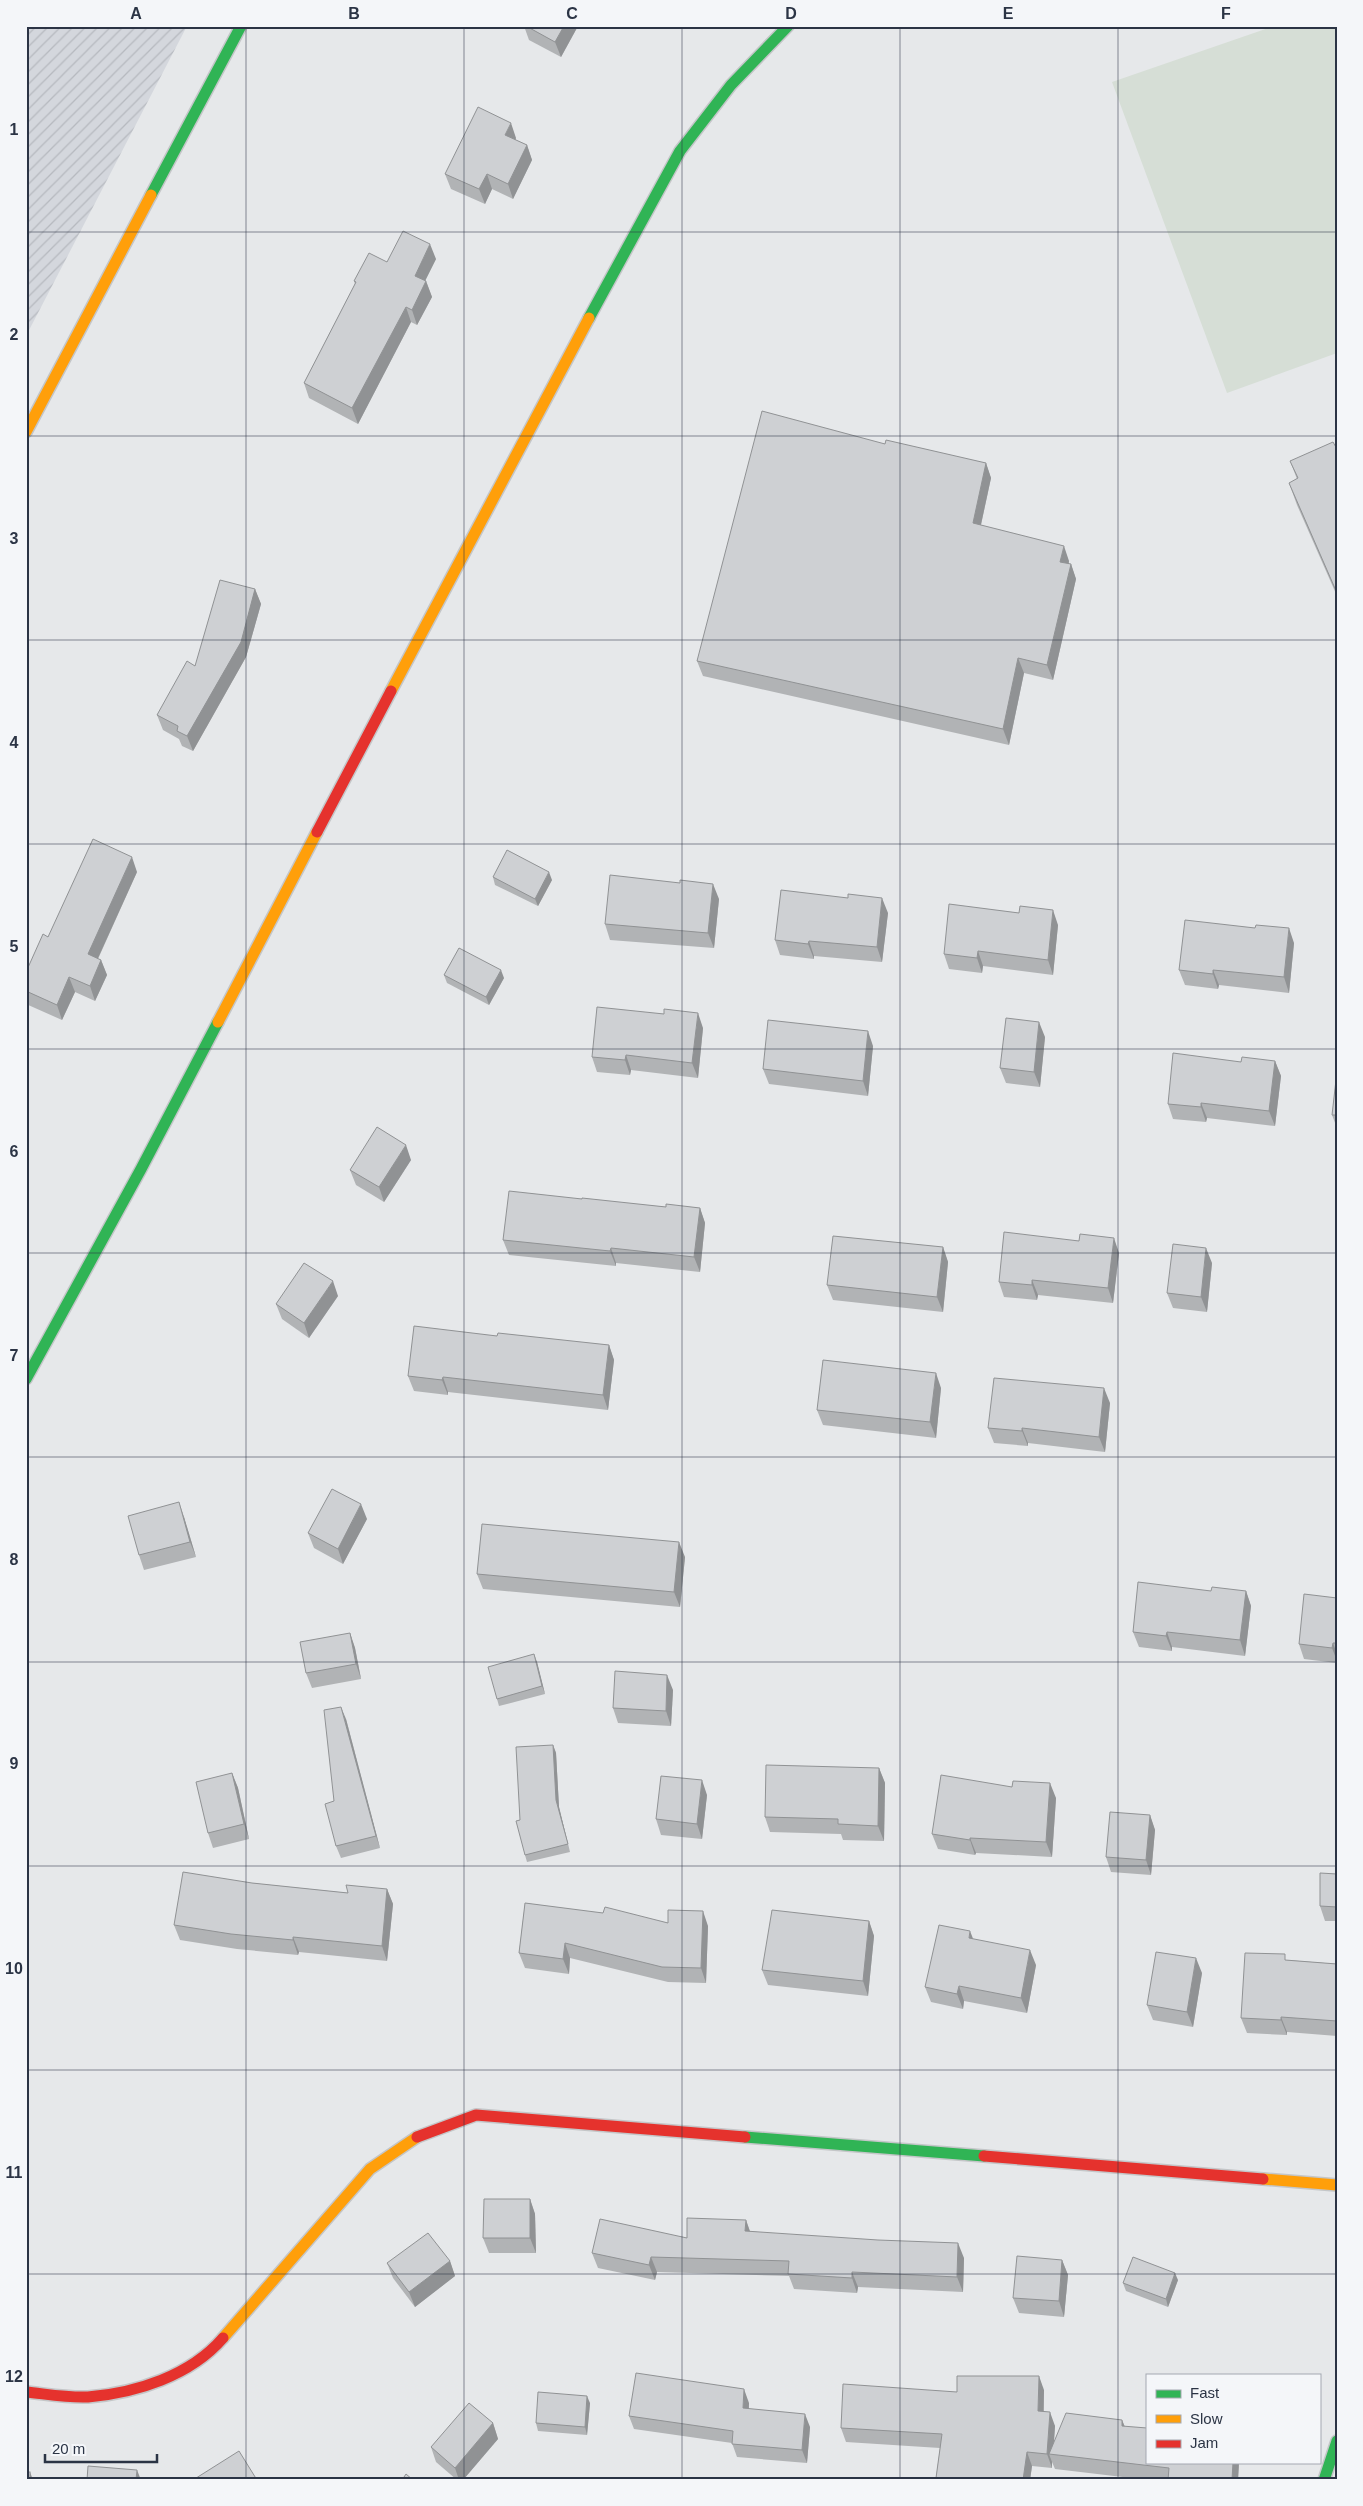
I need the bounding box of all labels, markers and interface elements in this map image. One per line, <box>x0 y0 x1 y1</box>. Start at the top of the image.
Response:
text: A <box>130 5 142 22</box>
text: B <box>348 5 360 22</box>
text: C <box>566 5 578 22</box>
text: D <box>785 5 797 22</box>
text: E <box>1003 5 1014 22</box>
text: F <box>1221 5 1231 22</box>
text: 1 <box>10 121 19 138</box>
text: 2 <box>10 326 19 343</box>
text: 3 <box>10 530 19 547</box>
text: 4 <box>10 734 19 751</box>
text: 5 <box>10 938 19 955</box>
text: 6 <box>10 1143 19 1160</box>
text: 7 <box>10 1347 19 1364</box>
text: 8 <box>10 1551 19 1568</box>
text: 9 <box>10 1755 19 1772</box>
text: 10 <box>5 1960 23 1977</box>
text: 11 <box>6 2164 23 2181</box>
text: 12 <box>5 2368 23 2385</box>
legend <box>1146 2374 1320 2464</box>
text: Fast <box>1190 2384 1220 2401</box>
text: Slow <box>1190 2410 1223 2427</box>
scale bar <box>45 2431 158 2463</box>
text: Jam <box>1190 2434 1218 2451</box>
text: 20 m <box>52 2440 85 2457</box>

